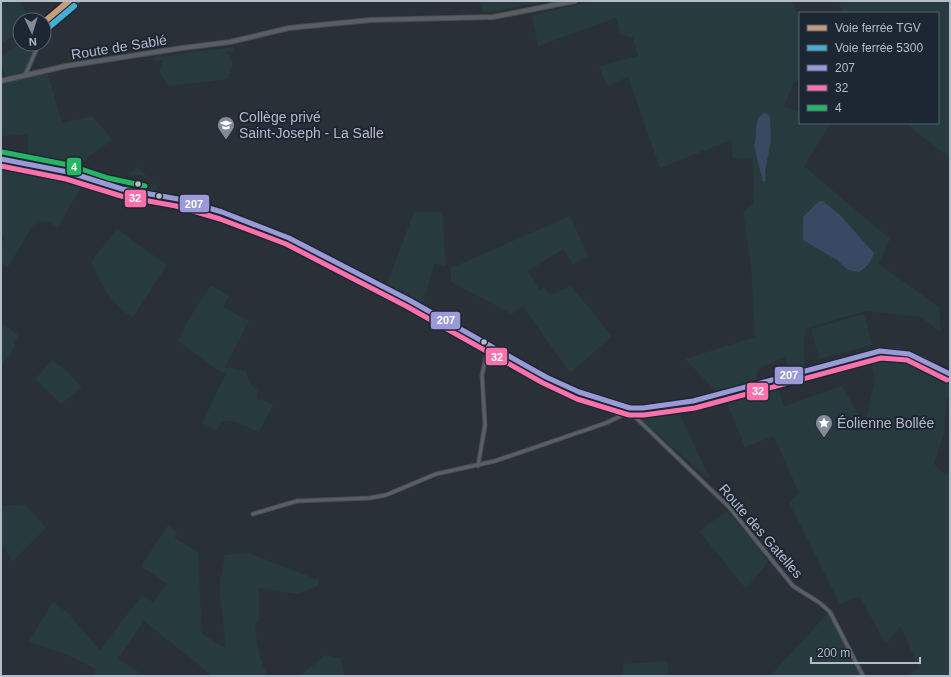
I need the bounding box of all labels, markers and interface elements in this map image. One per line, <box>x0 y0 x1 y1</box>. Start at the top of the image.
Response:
north arrow <box>12 12 52 52</box>
legend <box>799 12 939 124</box>
text: Voie ferrée TGV <box>835 21 921 35</box>
street label: Route de Sablé <box>70 32 168 62</box>
text: N <box>28 36 37 48</box>
text: Voie ferrée 5300 <box>835 41 923 55</box>
text: 207 <box>835 61 855 75</box>
text: 32 <box>835 81 849 95</box>
text: 4 <box>835 101 842 115</box>
place label: Collège privé Saint-Joseph - La Salle <box>239 109 384 141</box>
school or university icon: Collège privé Saint-Joseph - La Salle <box>216 115 236 140</box>
line badge: 4 <box>66 157 82 176</box>
text: 4 <box>71 161 78 173</box>
unlabelled marker <box>133 179 143 189</box>
line badge: 32 <box>124 189 147 208</box>
unlabelled marker <box>154 191 164 201</box>
text: 32 <box>129 192 141 204</box>
line badge: 207 <box>179 194 210 213</box>
text: 207 <box>185 198 203 210</box>
line badge: 207 <box>430 311 461 330</box>
text: 207 <box>437 314 455 326</box>
unlabelled marker <box>479 337 489 347</box>
line badge: 32 <box>485 347 508 366</box>
text: 32 <box>491 351 503 363</box>
line badge: 207 <box>774 366 804 385</box>
text: 207 <box>780 369 798 381</box>
line badge: 32 <box>746 382 769 401</box>
text: 32 <box>752 385 764 397</box>
place icon: Éolienne Bollée <box>814 413 834 438</box>
place label: Éolienne Bollée <box>837 415 935 431</box>
street label: Route des Gatelles <box>716 481 806 581</box>
scale bar <box>811 639 920 665</box>
text: 200 m <box>817 646 850 660</box>

